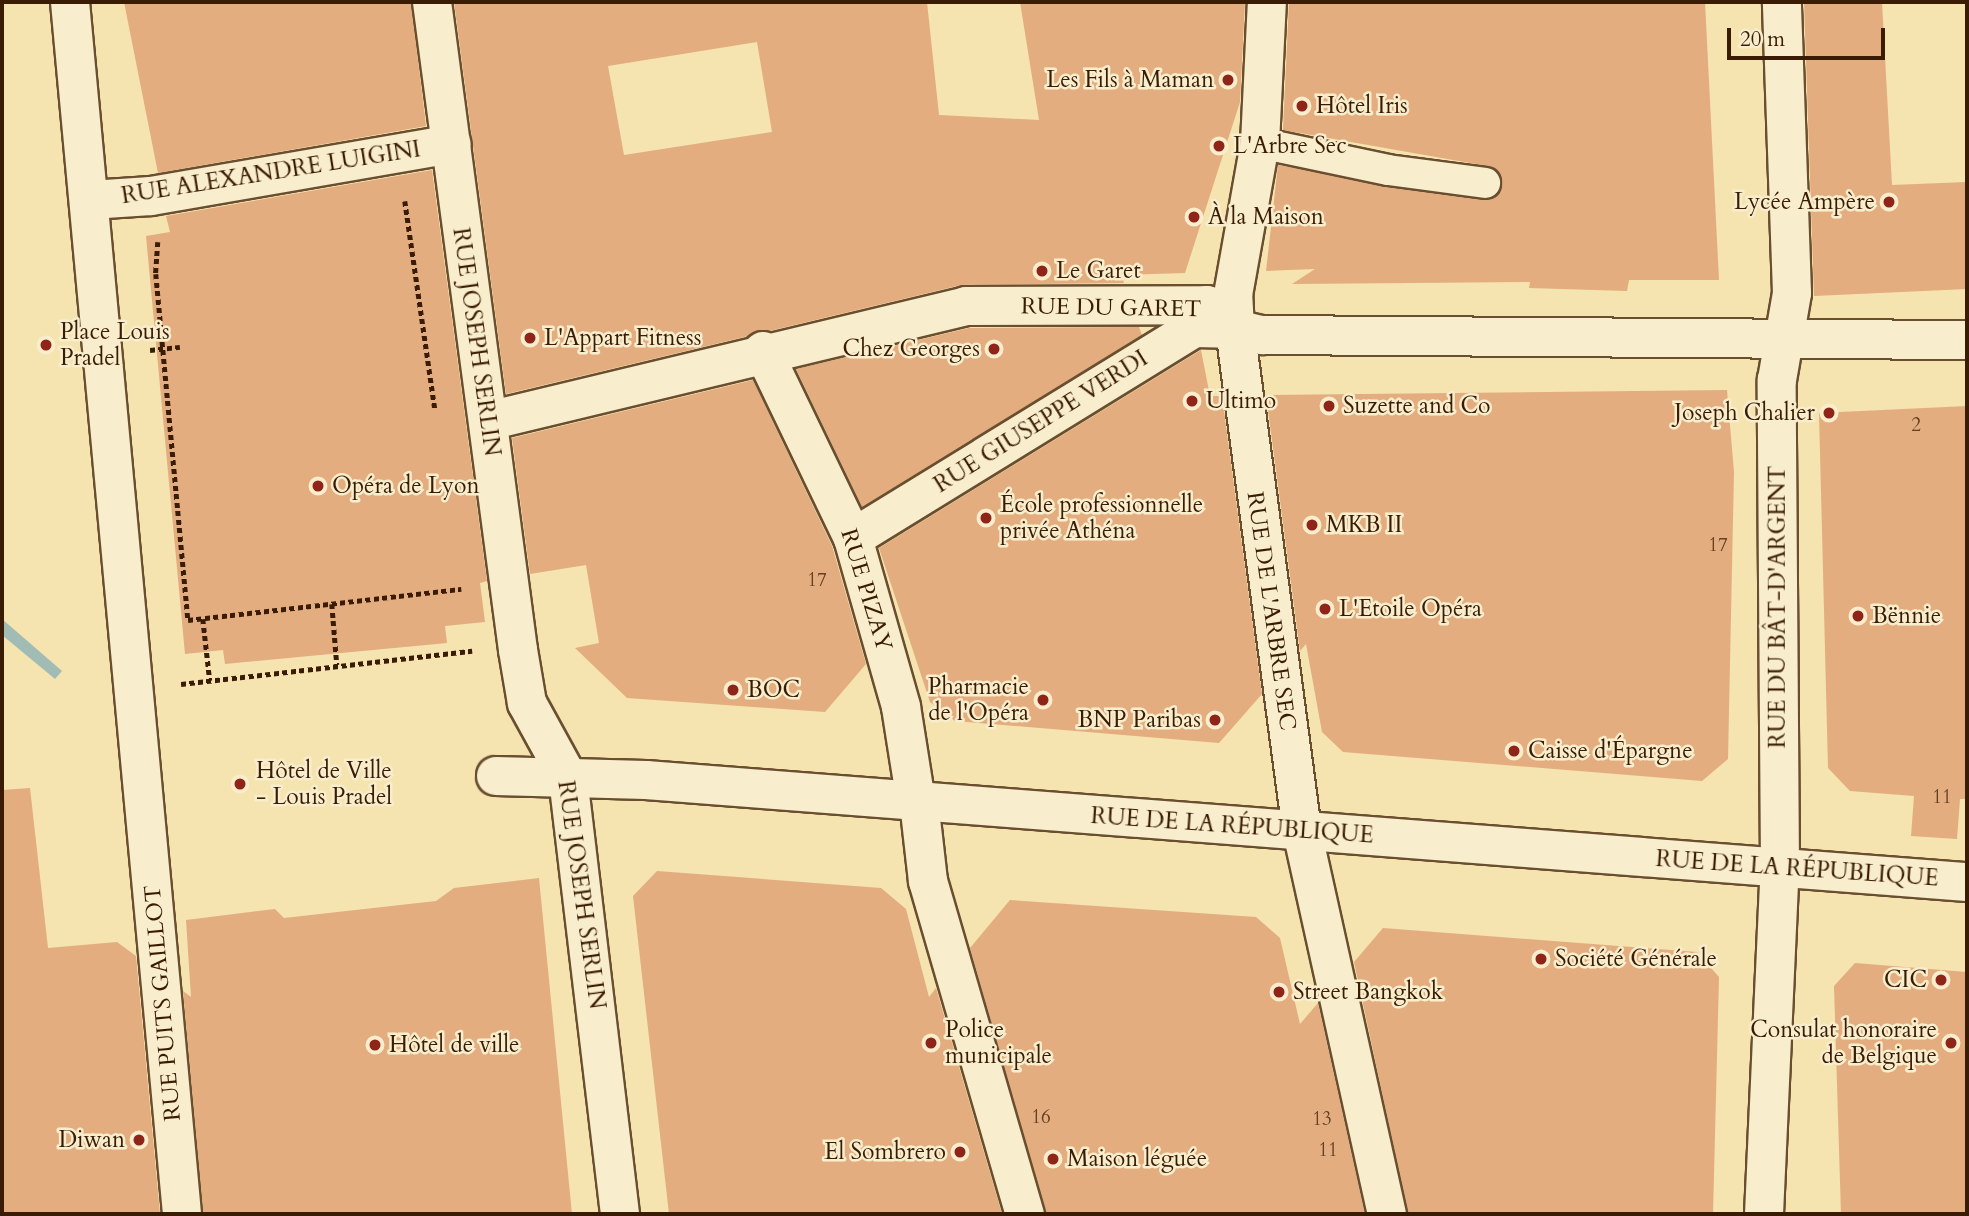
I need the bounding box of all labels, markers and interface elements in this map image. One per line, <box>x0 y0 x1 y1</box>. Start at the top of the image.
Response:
scale bar <box>1731 14 1888 58</box>
text: 20 m <box>1740 25 1785 54</box>
place label: Les Fils à Maman <box>1046 66 1214 94</box>
marker: Les Fils à Maman <box>1220 72 1236 88</box>
place label: Hôtel Iris <box>1316 92 1408 120</box>
marker: Hôtel Iris <box>1294 98 1310 114</box>
place label: L'Arbre Sec <box>1233 132 1347 160</box>
street label: RUE ALEXANDRE LUIGINI <box>119 136 423 210</box>
marker: L'Arbre Sec <box>1211 138 1227 154</box>
place label: Lycée Ampère <box>1734 188 1875 216</box>
marker: Lycée Ampère <box>1881 194 1897 210</box>
place label: À la Maison <box>1208 203 1324 231</box>
marker: À la Maison <box>1186 209 1202 225</box>
street label: RUE JOSEPH SERLIN <box>446 226 506 458</box>
place label: Le Garet <box>1056 257 1141 285</box>
marker: Le Garet <box>1034 263 1050 279</box>
street label: RUE DU GARET <box>1021 293 1201 323</box>
place label: Place Louis Pradel <box>60 318 170 372</box>
place label: L'Appart Fitness <box>544 324 701 352</box>
marker: L'Appart Fitness <box>522 330 538 346</box>
place label: Chez Georges <box>842 335 980 363</box>
marker: Place Louis Pradel <box>38 337 54 353</box>
marker: Chez Georges <box>986 341 1002 357</box>
street label: RUE GIUSEPPE VERDI <box>929 345 1153 499</box>
place label: Ultimo <box>1206 387 1276 415</box>
place label: Suzette and Co <box>1343 392 1490 420</box>
marker: Ultimo <box>1184 393 1200 409</box>
marker: Suzette and Co <box>1321 398 1337 414</box>
place label: Joseph Chalier <box>1674 399 1815 427</box>
marker: Joseph Chalier <box>1821 405 1837 421</box>
house number: 2 <box>1911 415 1921 437</box>
street label: RUE DU BÂT-D'ARGENT <box>1764 466 1792 748</box>
place label: Opéra de Lyon <box>332 472 480 500</box>
marker: Opéra de Lyon <box>310 478 326 494</box>
street label: RUE DE L'ARBRE SEC <box>1241 490 1301 732</box>
place label: École professionnelle privée Athéna <box>1000 491 1203 545</box>
marker: École professionnelle privée Athéna <box>978 510 994 526</box>
place label: MKB II <box>1326 511 1402 539</box>
marker: MKB II <box>1304 517 1320 533</box>
street label: RUE PIZAY <box>834 526 898 654</box>
house number: 17 <box>1708 535 1728 557</box>
house number: 17 <box>807 570 827 592</box>
place label: L'Etoile Opéra <box>1339 595 1482 623</box>
marker: L'Etoile Opéra <box>1317 601 1333 617</box>
place label: Bënnie <box>1872 602 1941 630</box>
marker: Bënnie <box>1850 608 1866 624</box>
place label: Pharmacie de l'Opéra <box>928 673 1029 727</box>
place label: BOC <box>747 676 800 704</box>
marker: BOC <box>725 682 741 698</box>
marker: Pharmacie de l'Opéra <box>1035 692 1051 708</box>
place label: BNP Paribas <box>1078 706 1201 734</box>
marker: BNP Paribas <box>1207 712 1223 728</box>
place label: Caisse d'Épargne <box>1528 737 1693 765</box>
marker: Caisse d'Épargne <box>1506 743 1522 759</box>
place label: Hôtel de Ville - Louis Pradel <box>256 757 392 811</box>
marker: Hôtel de Ville - Louis Pradel <box>230 774 250 794</box>
street label: RUE JOSEPH SERLIN <box>551 779 611 1011</box>
house number: 11 <box>1932 787 1952 809</box>
street label: RUE DE LA RÉPUBLIQUE <box>1090 802 1374 850</box>
street label: RUE DE LA RÉPUBLIQUE <box>1655 845 1939 893</box>
street label: RUE PUITS GAILLOT <box>139 884 187 1122</box>
place label: Société Générale <box>1555 945 1717 973</box>
marker: Société Générale <box>1533 951 1549 967</box>
place label: CIC <box>1884 966 1927 994</box>
marker: CIC <box>1933 972 1949 988</box>
place label: Street Bangkok <box>1293 978 1443 1006</box>
marker: Street Bangkok <box>1271 984 1287 1000</box>
place label: Police municipale <box>945 1016 1052 1070</box>
place label: Consulat honoraire de Belgique <box>1750 1016 1937 1070</box>
place label: Hôtel de ville <box>389 1031 520 1059</box>
marker: Police municipale <box>923 1035 939 1051</box>
marker: Consulat honoraire de Belgique <box>1943 1035 1959 1051</box>
marker: Hôtel de ville <box>367 1037 383 1053</box>
house number: 16 <box>1031 1107 1051 1129</box>
house number: 13 <box>1312 1109 1332 1131</box>
place label: Diwan <box>58 1126 125 1154</box>
marker: Diwan <box>131 1132 147 1148</box>
place label: El Sombrero <box>824 1138 946 1166</box>
house number: 11 <box>1318 1140 1338 1162</box>
marker: El Sombrero <box>952 1144 968 1160</box>
place label: Maison léguée <box>1067 1145 1207 1173</box>
marker: Maison léguée <box>1045 1151 1061 1167</box>

